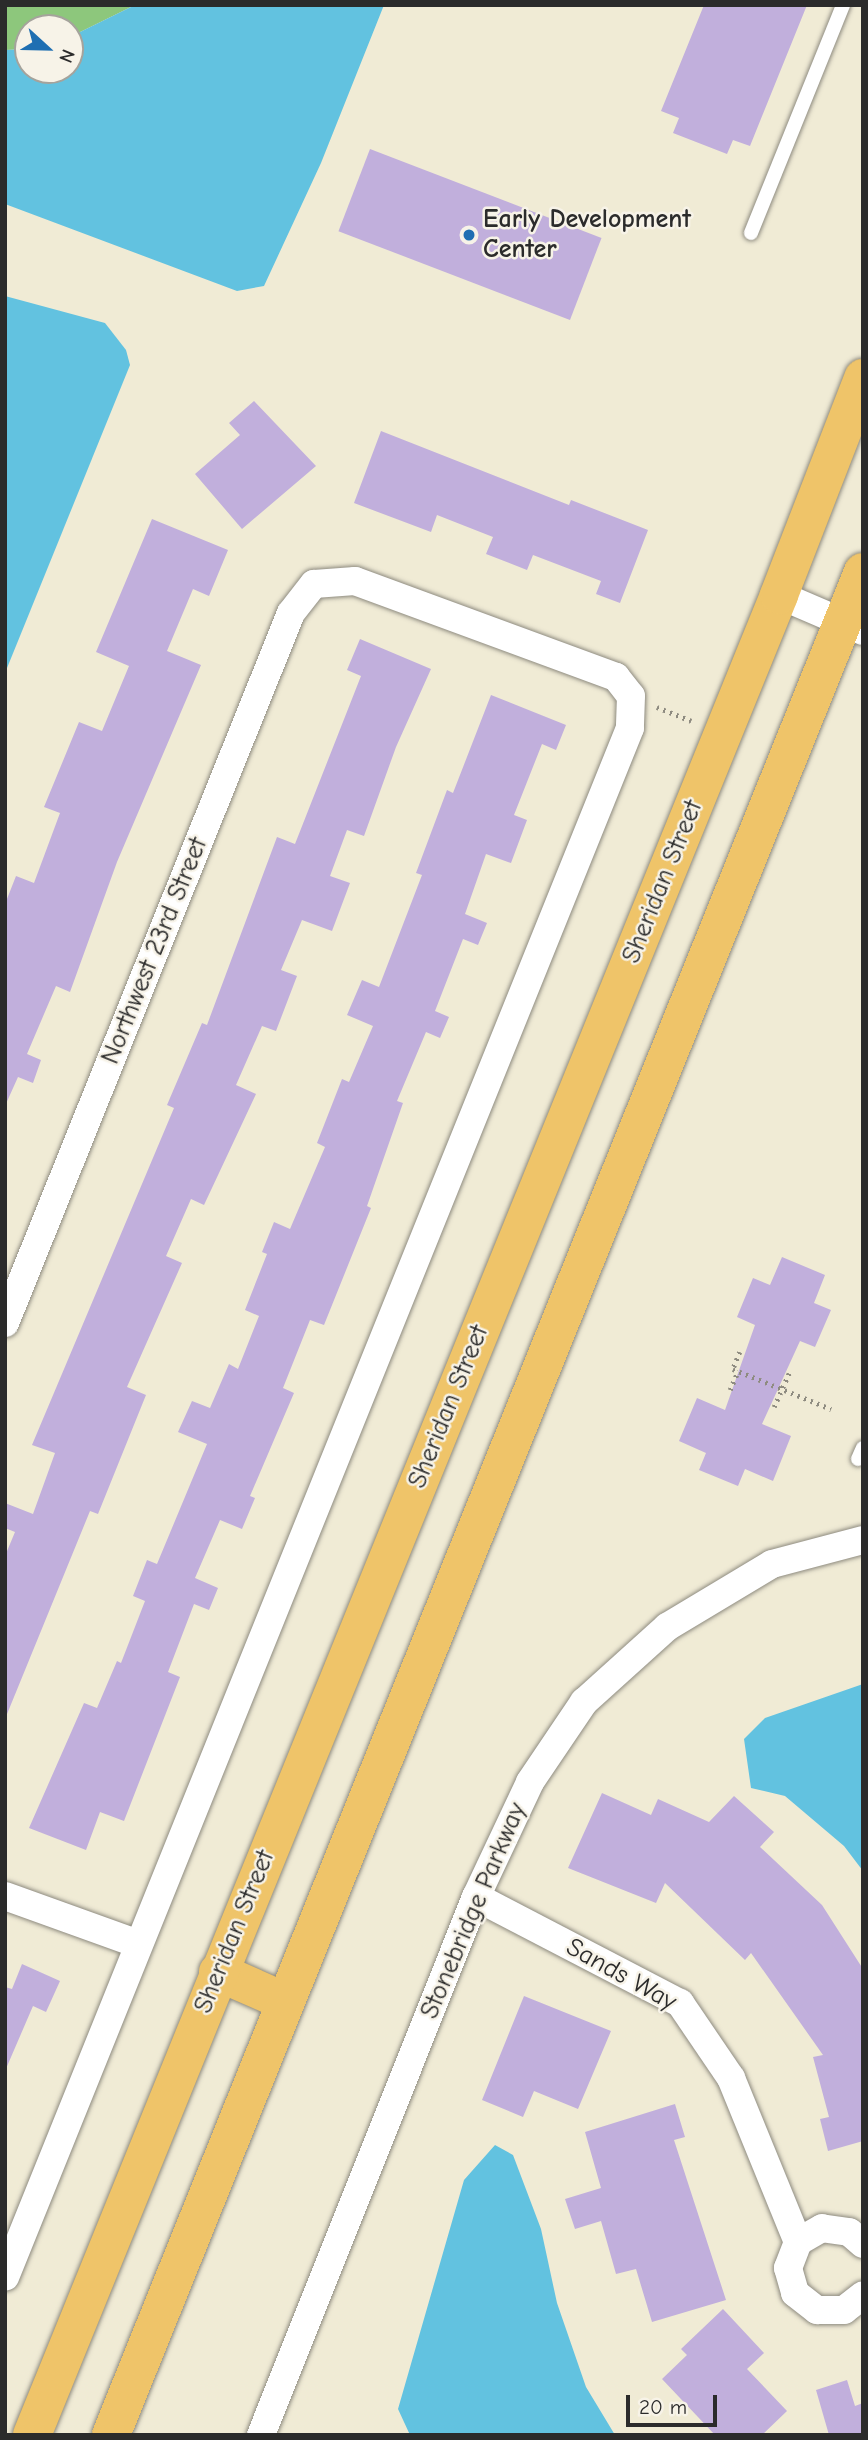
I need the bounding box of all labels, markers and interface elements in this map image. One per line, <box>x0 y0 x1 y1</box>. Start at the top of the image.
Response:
north arrow <box>14 14 84 84</box>
text: N <box>54 46 79 66</box>
place label: Early Development Center <box>483 204 691 266</box>
marker: Early Development Center <box>461 227 477 243</box>
street label: Sheridan Street <box>616 796 710 968</box>
street label: Northwest 23rd Street <box>95 833 215 1069</box>
street label: Sheridan Street <box>402 1321 496 1493</box>
street label: Stonebridge Parkway <box>414 1798 534 2024</box>
street label: Sheridan Street <box>188 1846 282 2018</box>
street label: Sands Way <box>560 1932 682 2018</box>
scale bar <box>630 2380 721 2424</box>
text: 20 m <box>639 2395 687 2419</box>

